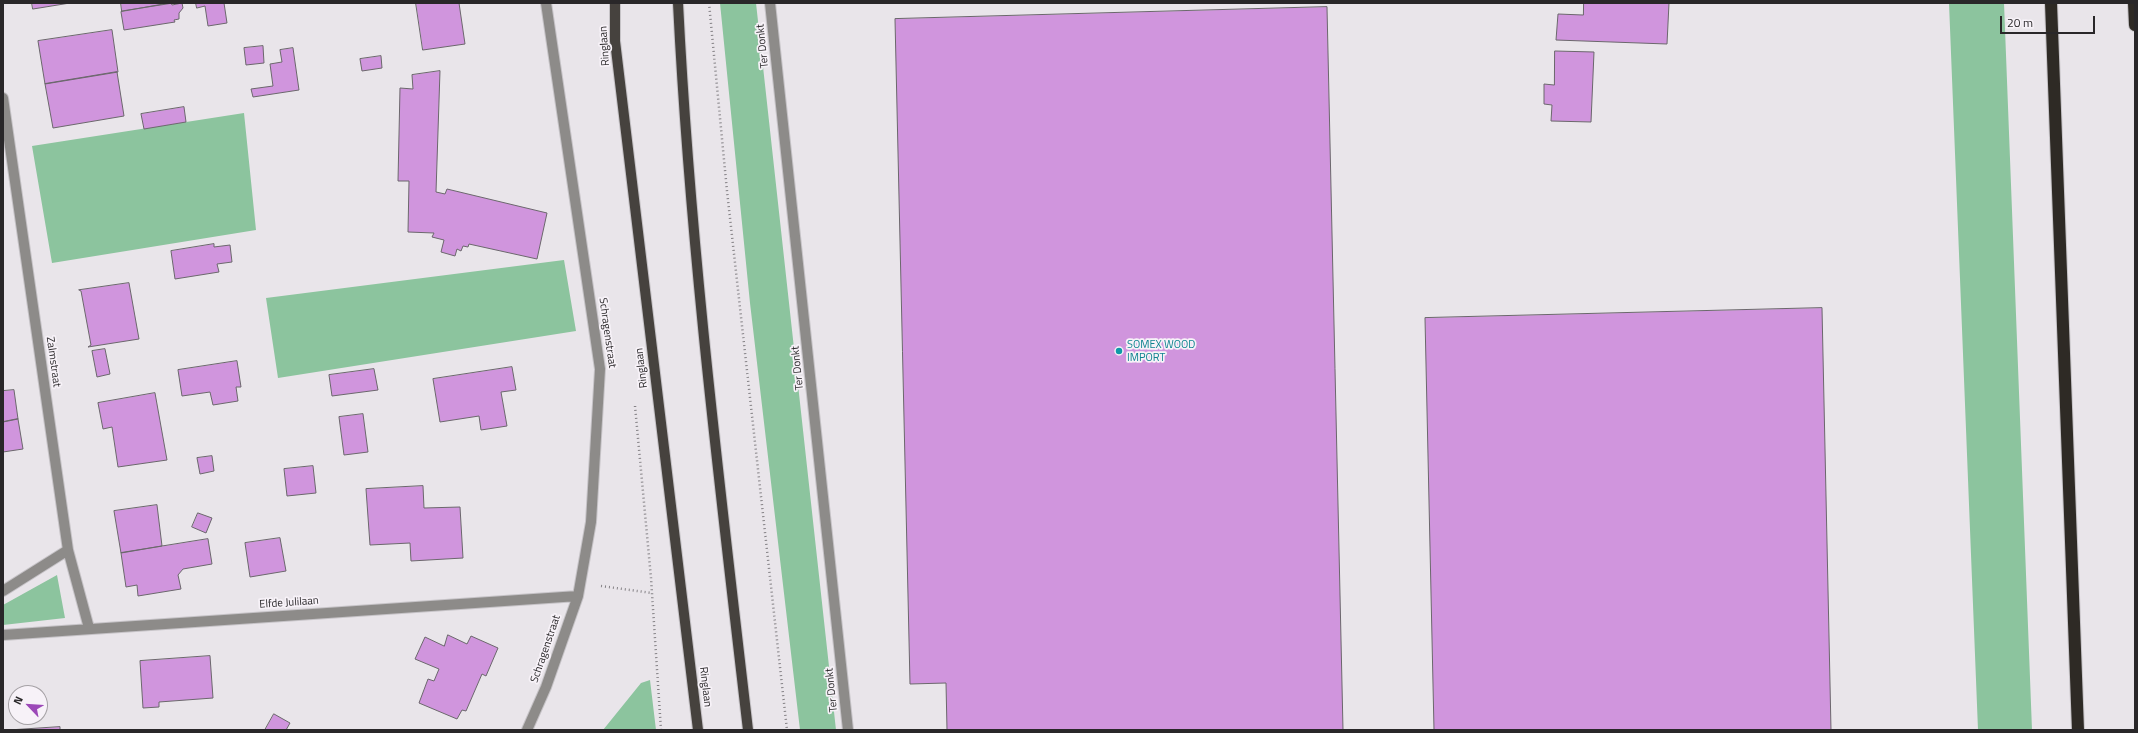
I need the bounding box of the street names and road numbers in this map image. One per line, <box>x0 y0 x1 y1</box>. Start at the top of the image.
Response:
street label: Ter Donkt <box>754 23 772 69</box>
street label: Ringlaan <box>597 25 613 67</box>
street label: Schragenstraat <box>596 297 618 369</box>
street label: Zalmstraat <box>43 336 63 388</box>
street label: Ter Donkt <box>789 345 807 391</box>
street label: Ringlaan <box>633 347 651 389</box>
street label: Elfde Julilaan <box>259 594 319 612</box>
street label: Schragenstraat <box>528 613 564 685</box>
street label: Ringlaan <box>696 666 714 708</box>
street label: Ter Donkt <box>823 667 841 713</box>

